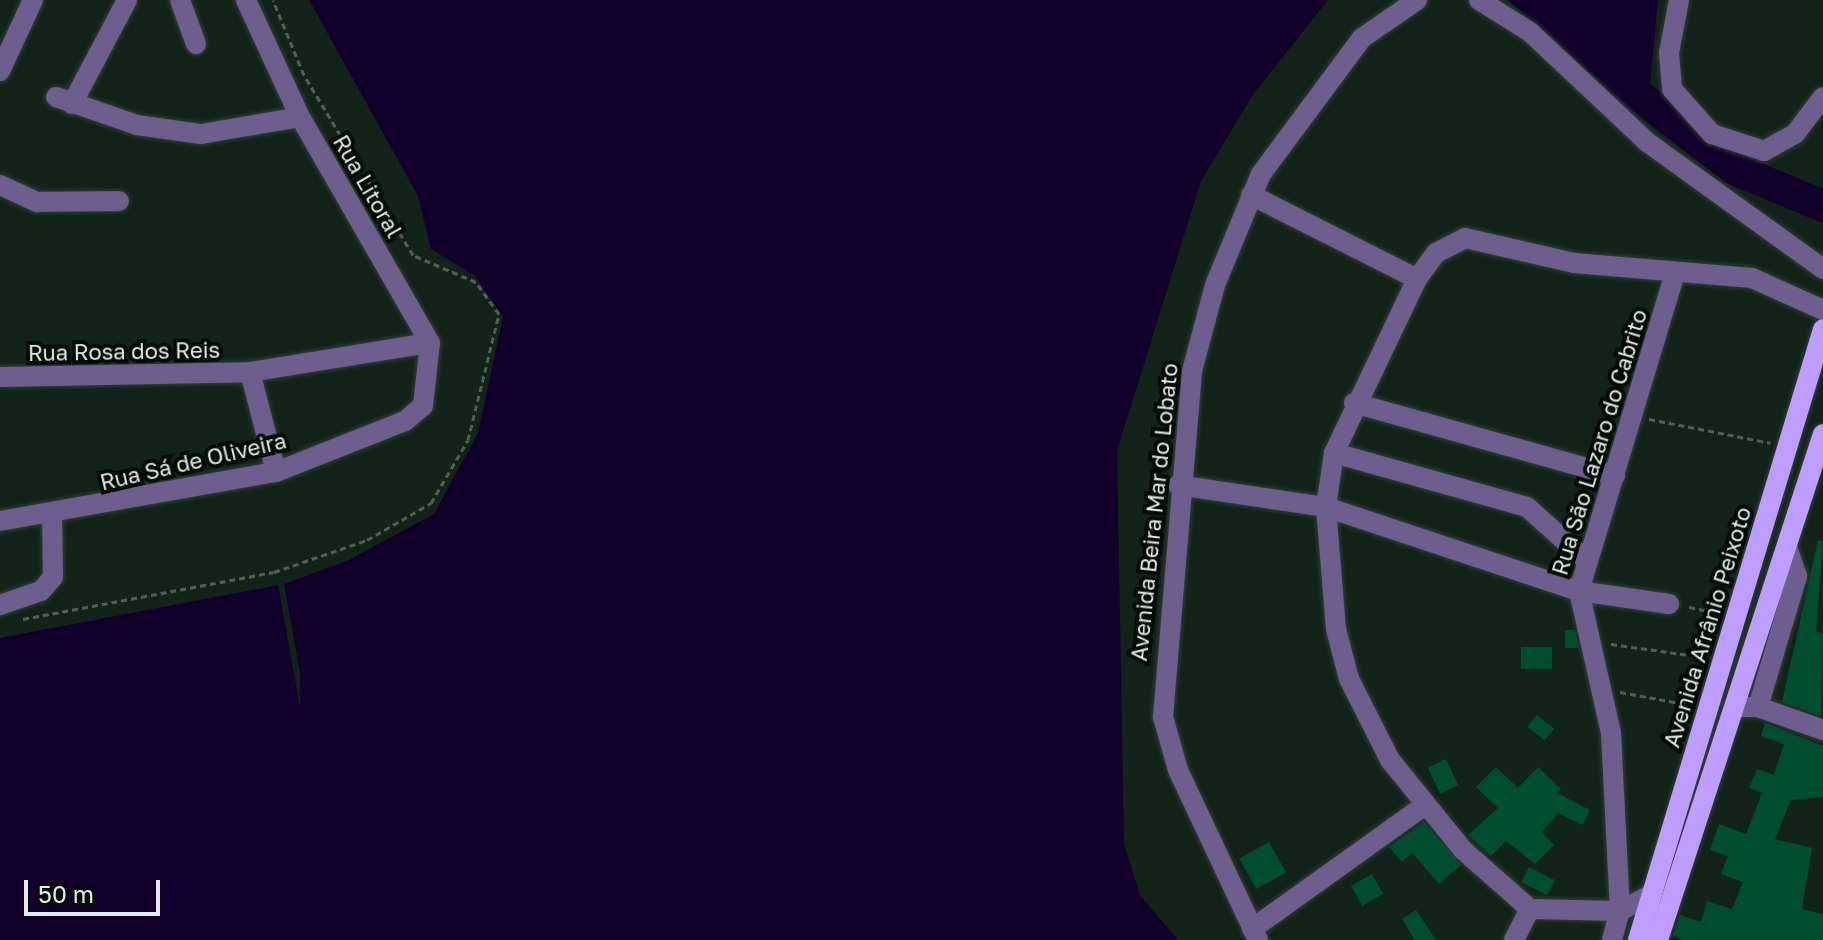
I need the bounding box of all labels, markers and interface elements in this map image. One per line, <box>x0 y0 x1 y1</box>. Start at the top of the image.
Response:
street label: Rua Litoral <box>328 130 408 242</box>
street label: Rua São Lazaro do Cabrito <box>1546 306 1652 578</box>
street label: Rua Rosa dos Reis <box>28 336 220 366</box>
street label: Avenida Beira Mar do Lobato <box>1125 362 1183 662</box>
street label: Rua Sá de Oliveira <box>97 427 289 495</box>
street label: Avenida Afrânio Peixoto <box>1658 504 1756 750</box>
scale bar <box>28 864 164 914</box>
text: 50 m <box>38 879 94 908</box>

